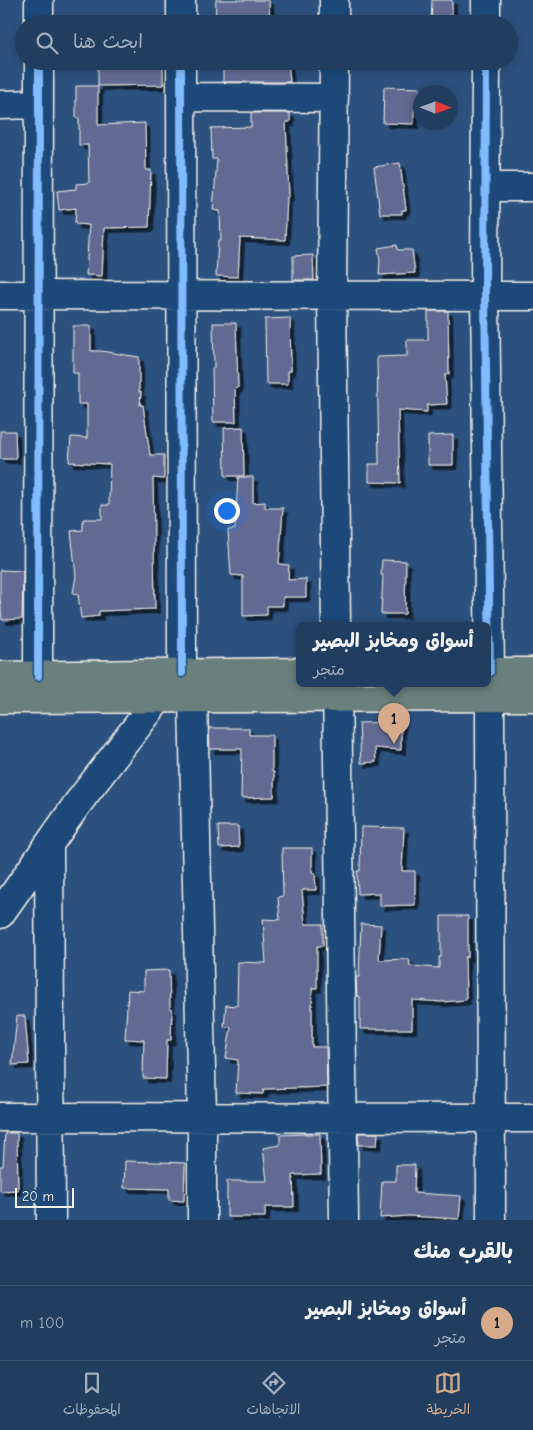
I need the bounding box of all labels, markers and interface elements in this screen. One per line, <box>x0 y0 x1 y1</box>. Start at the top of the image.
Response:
search box <box>15 15 518 70</box>
icon: search <box>33 29 61 57</box>
text: ابحث هنا <box>73 31 143 53</box>
north arrow <box>413 85 458 130</box>
your location <box>214 498 240 524</box>
popup <box>296 622 491 687</box>
text: أسواق ومخابز البصير <box>314 630 473 652</box>
text: متجر <box>314 661 345 679</box>
pin: 1 <box>378 703 410 744</box>
scale bar <box>15 1185 74 1208</box>
text: 20 m <box>22 1188 54 1205</box>
text: بالقرب منك <box>413 1239 513 1263</box>
text: أسواق ومخابز البصير <box>306 1298 466 1320</box>
text: 100 m <box>20 1314 64 1332</box>
text: 1 <box>494 1314 500 1332</box>
text: متجر <box>435 1329 466 1347</box>
tab: المحفوظات <box>63 1369 121 1422</box>
tab: الاتجاهات <box>246 1369 301 1422</box>
tab: الخريطة <box>426 1369 470 1422</box>

